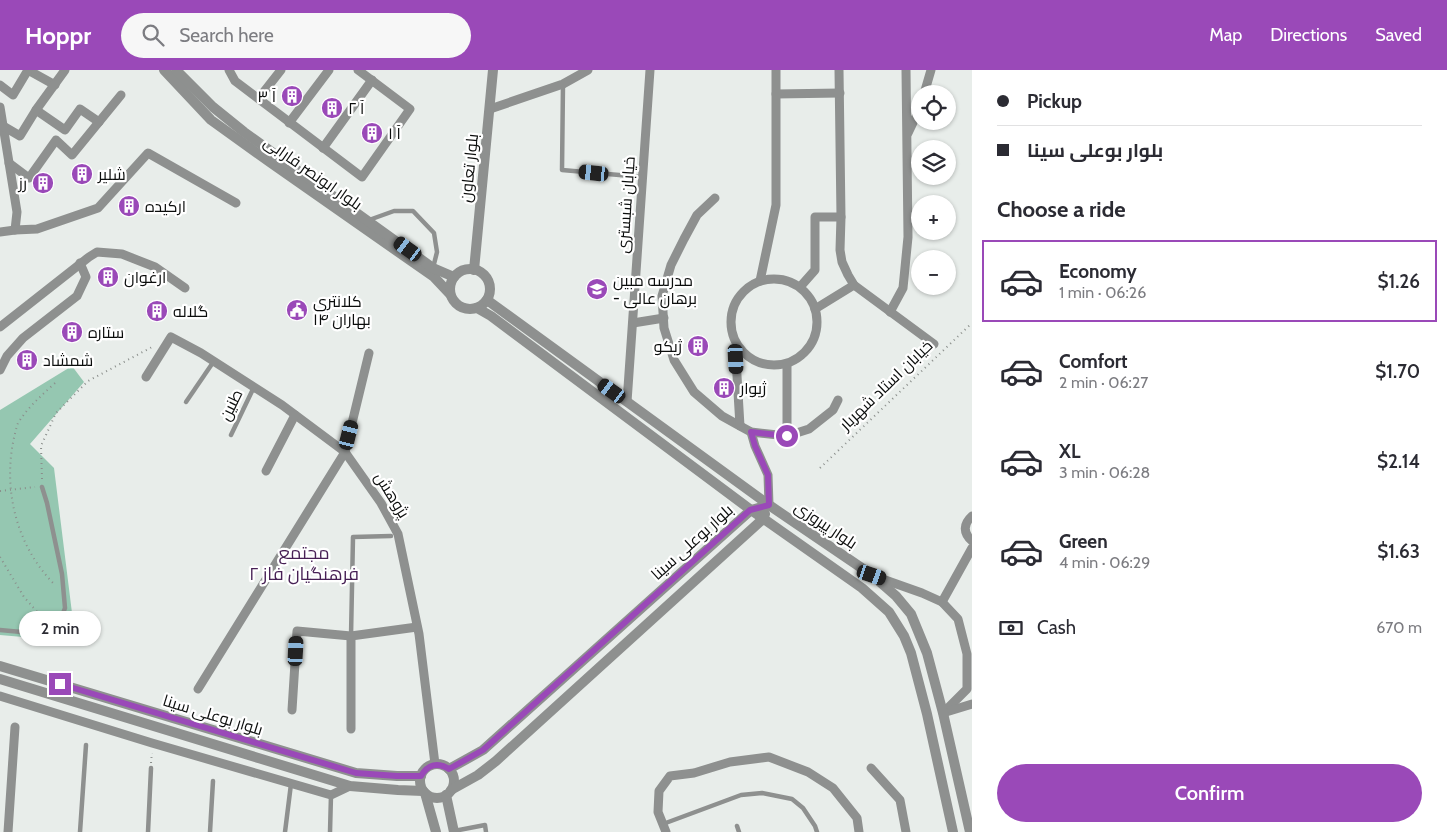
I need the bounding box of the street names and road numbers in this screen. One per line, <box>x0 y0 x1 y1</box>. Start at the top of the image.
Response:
street label: بلوار ابونصر فارابی <box>260 132 366 215</box>
street label: بلوار تعاون <box>456 133 483 203</box>
street label: خیابان شبستری <box>613 156 640 254</box>
street label: خیابان استاد شهریار <box>835 336 937 435</box>
street label: طنین <box>215 386 248 424</box>
street label: پژوهش <box>369 469 414 523</box>
street label: بلوار پیروزی <box>790 497 861 555</box>
street label: بلوار بوعلی سینا <box>647 500 738 584</box>
street label: بلوار بوعلی سینا <box>160 691 265 740</box>

